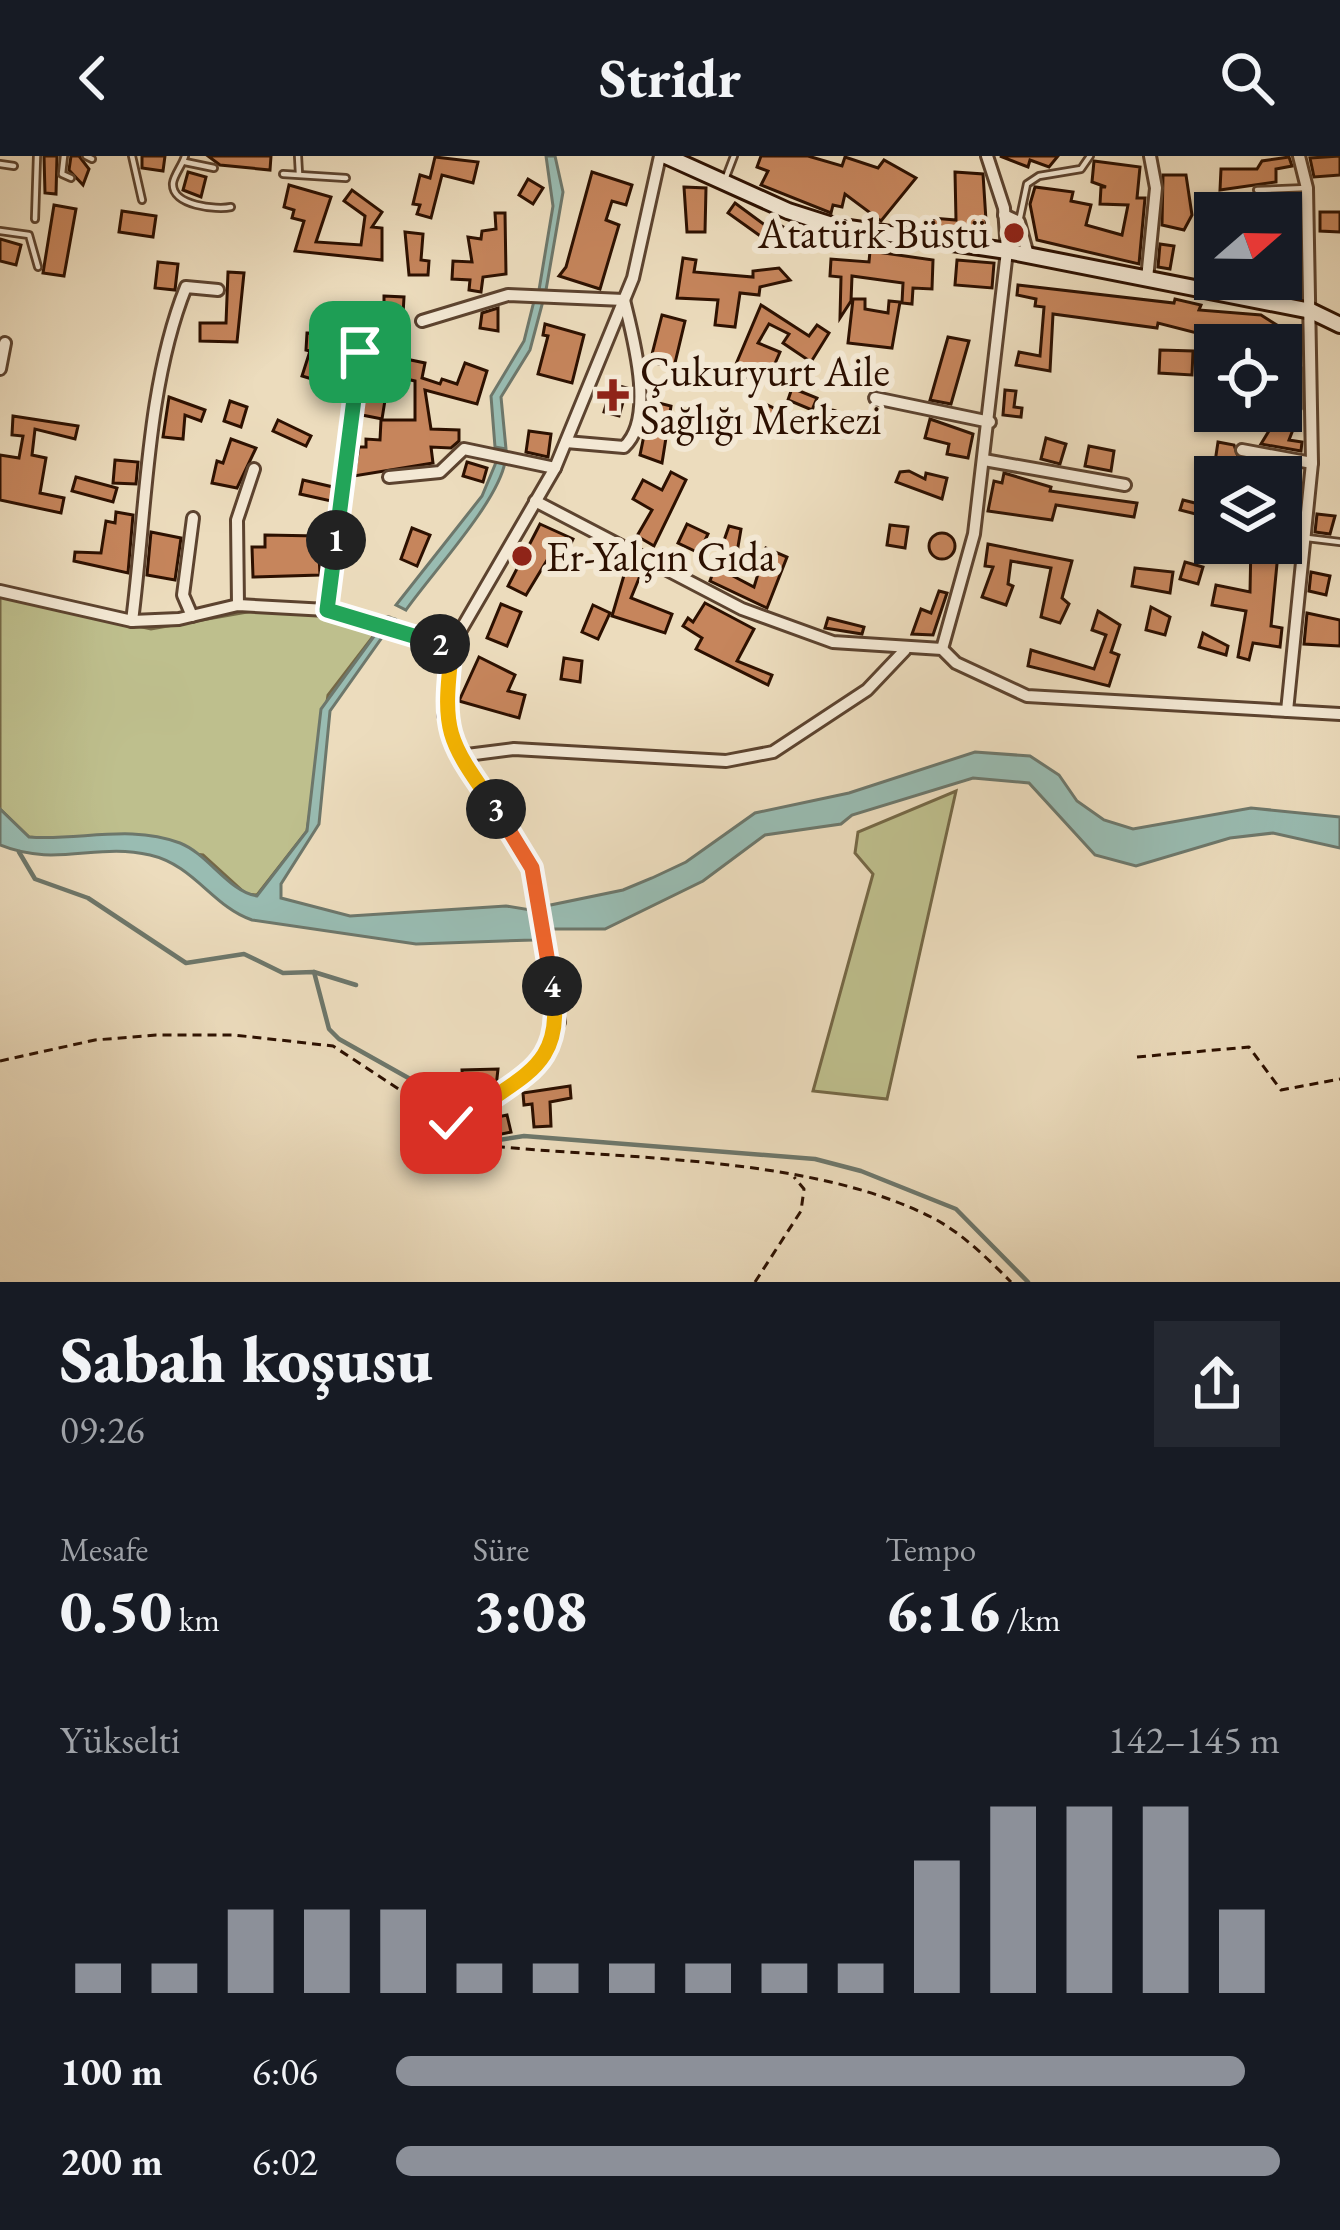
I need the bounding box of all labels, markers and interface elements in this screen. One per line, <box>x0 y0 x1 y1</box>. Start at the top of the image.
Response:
text: Stridr <box>599 43 741 113</box>
icon: back <box>60 45 126 111</box>
icon: search <box>1214 45 1280 111</box>
north arrow <box>1194 192 1302 300</box>
map controls <box>1194 192 1302 564</box>
place label: Atatürk Büstü <box>757 206 990 261</box>
marker: Atatürk Büstü <box>1001 220 1027 246</box>
pin <box>309 301 411 403</box>
icon: arrive <box>327 319 393 385</box>
button: locate <box>1194 324 1302 432</box>
place label: Çukuryurt Aile Sağlığı Merkezi <box>640 344 890 447</box>
marker: Çukuryurt Aile Sağlığı Merkezi <box>597 379 629 411</box>
button: layers <box>1194 456 1302 564</box>
pin: 1 <box>306 510 366 570</box>
text: 1 <box>327 518 345 561</box>
place label: Er-Yalçın Gıda <box>546 529 776 584</box>
marker: Er-Yalçın Gıda <box>509 543 535 569</box>
pin: 2 <box>410 614 470 674</box>
text: 2 <box>431 622 449 665</box>
pin: 3 <box>466 779 526 839</box>
text: 3 <box>487 787 505 830</box>
pin: 4 <box>522 956 582 1016</box>
text: 4 <box>543 964 561 1007</box>
pin <box>400 1072 502 1174</box>
icon: check <box>418 1090 484 1156</box>
text: Sabah koşusu <box>60 1316 433 1402</box>
button: share <box>1154 1321 1280 1447</box>
text: 09:26 <box>60 1404 145 1455</box>
text: Mesafe <box>60 1528 148 1571</box>
text: Süre <box>473 1528 529 1571</box>
text: Tempo <box>885 1528 976 1571</box>
text: 0.50 <box>60 1571 172 1649</box>
text: 3:08 <box>473 1571 587 1649</box>
text: 6:16 <box>885 1571 1000 1649</box>
text: km <box>172 1598 220 1641</box>
text: /km <box>1000 1598 1061 1641</box>
text: Yükselti <box>60 1714 180 1765</box>
text: 142–145 m <box>1108 1714 1280 1765</box>
text: 100 m <box>60 2046 163 2097</box>
text: 6:06 <box>252 2046 318 2097</box>
text: 200 m <box>60 2136 163 2187</box>
text: 6:02 <box>252 2136 318 2187</box>

